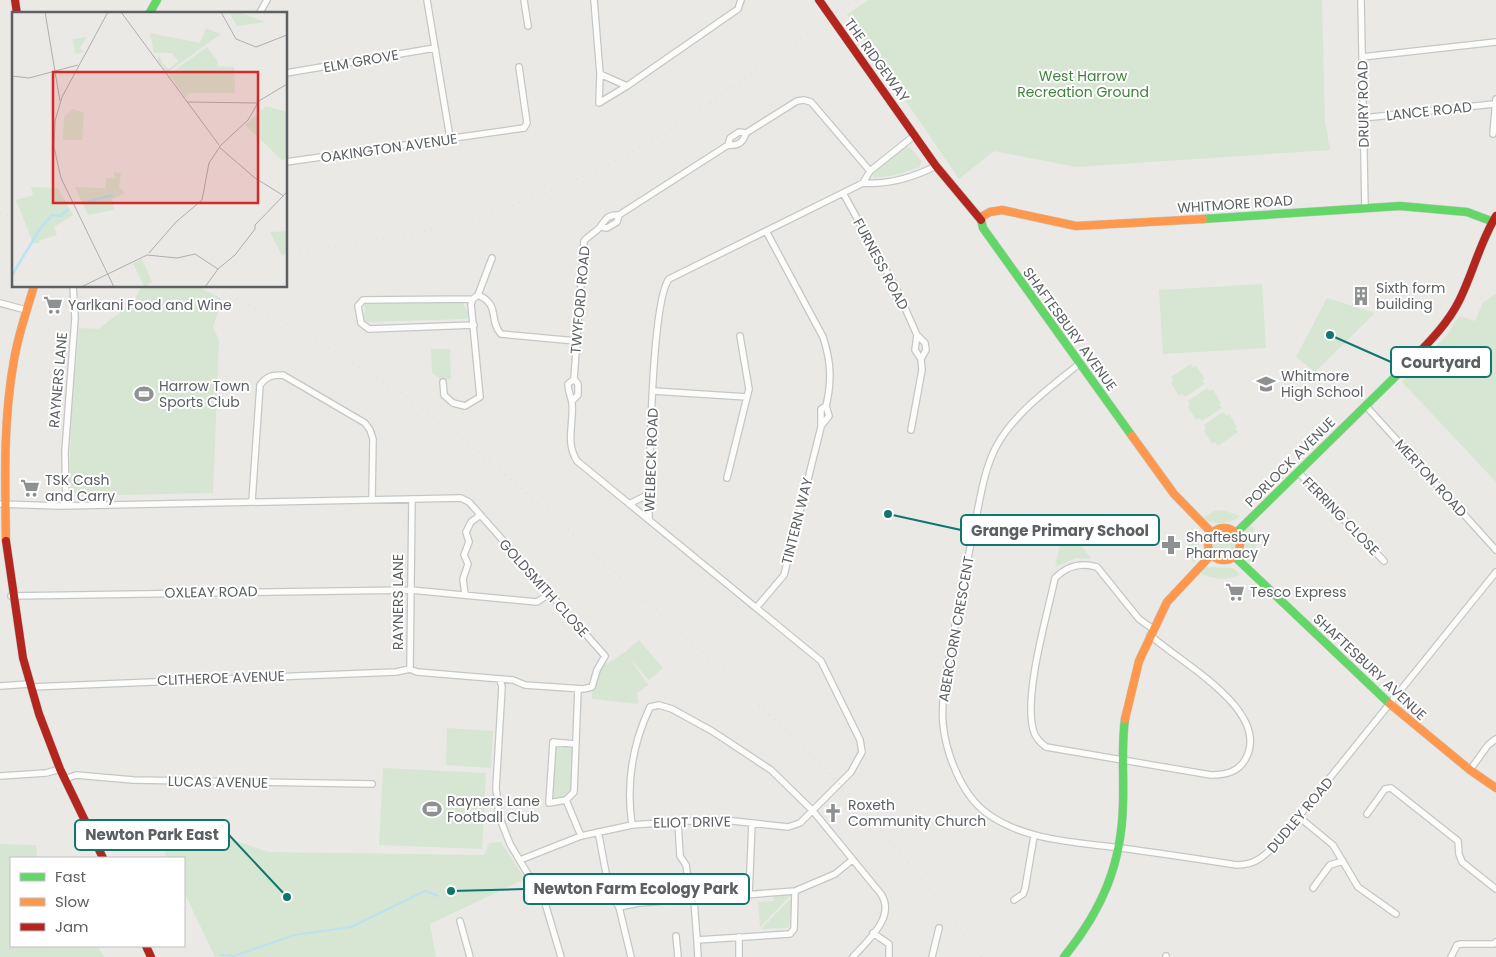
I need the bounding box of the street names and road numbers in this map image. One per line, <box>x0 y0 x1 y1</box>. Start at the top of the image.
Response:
street label: THE RIDGEWAY <box>840 14 914 106</box>
street label: ELM GROVE <box>322 45 400 77</box>
street label: DRURY ROAD <box>1352 60 1374 148</box>
street label: LANCE ROAD <box>1385 97 1473 125</box>
street label: OAKINGTON AVENUE <box>319 129 459 167</box>
street label: WHITMORE ROAD <box>1177 190 1294 218</box>
street label: FURNESS ROAD <box>848 215 914 313</box>
street label: TWYFORD ROAD <box>565 245 595 355</box>
street label: SHAFTESBURY AVENUE <box>1018 263 1122 395</box>
street label: RAYNERS LANE <box>44 331 72 429</box>
street label: WELBECK ROAD <box>639 407 663 513</box>
street label: PORLOCK AVENUE <box>1240 412 1340 512</box>
street label: MERTON ROAD <box>1391 435 1472 521</box>
street label: FERRING CLOSE <box>1298 472 1384 560</box>
street label: TINTERN WAY <box>777 475 817 567</box>
street label: GOLDSMITH CLOSE <box>494 535 594 641</box>
street label: RAYNERS LANE <box>388 554 408 650</box>
street label: ABERCORN CRESCENT <box>933 554 979 703</box>
street label: OXLEAY ROAD <box>164 581 258 603</box>
street label: SHAFTESBURY AVENUE <box>1309 609 1431 725</box>
street label: CLITHEROE AVENUE <box>157 666 285 690</box>
street label: LUCAS AVENUE <box>168 771 268 793</box>
street label: DUDLEY ROAD <box>1262 773 1338 857</box>
street label: ELIOT DRIVE <box>653 811 731 833</box>

